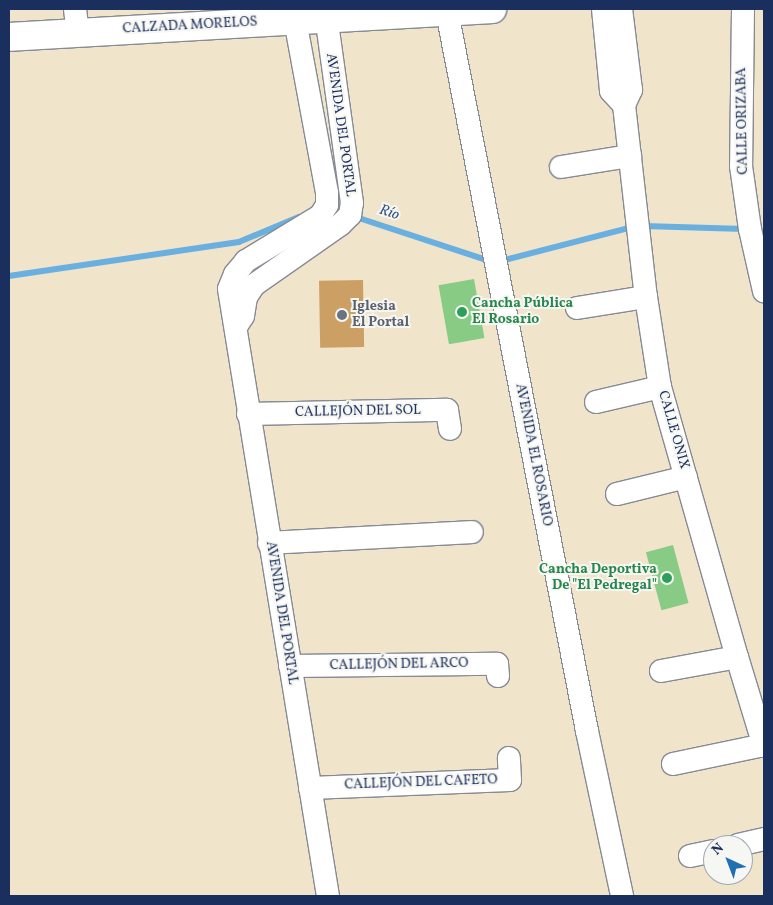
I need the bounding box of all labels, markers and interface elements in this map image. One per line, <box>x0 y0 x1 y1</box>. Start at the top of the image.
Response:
street label: CALZADA MORELOS <box>122 14 258 38</box>
street label: AVENIDA DEL PORTAL <box>322 52 358 198</box>
street label: CALLE ORIZABA <box>734 67 752 175</box>
water label: Río <box>377 201 401 225</box>
place label: Cancha Pública El Rosario <box>472 296 573 328</box>
place label: Iglesia El Portal <box>352 299 409 332</box>
marker: Cancha Pública El Rosario <box>456 306 468 318</box>
marker: Iglesia El Portal <box>336 309 348 321</box>
street label: AVENIDA EL ROSARIO <box>511 382 555 528</box>
street label: CALLE ONIX <box>654 389 692 471</box>
street label: CALLEJÓN DEL SOL <box>295 403 421 421</box>
street label: AVENIDA DEL PORTAL <box>261 540 301 686</box>
place label: Cancha Deportiva De "El Pedregal" <box>539 562 657 594</box>
marker: Cancha Deportiva De "El Pedregal" <box>661 572 673 584</box>
street label: CALLEJÓN DEL ARCO <box>330 655 468 675</box>
street label: CALLEJÓN DEL CAFETO <box>344 772 498 794</box>
north arrow <box>703 835 753 885</box>
text: N <box>708 839 728 860</box>

